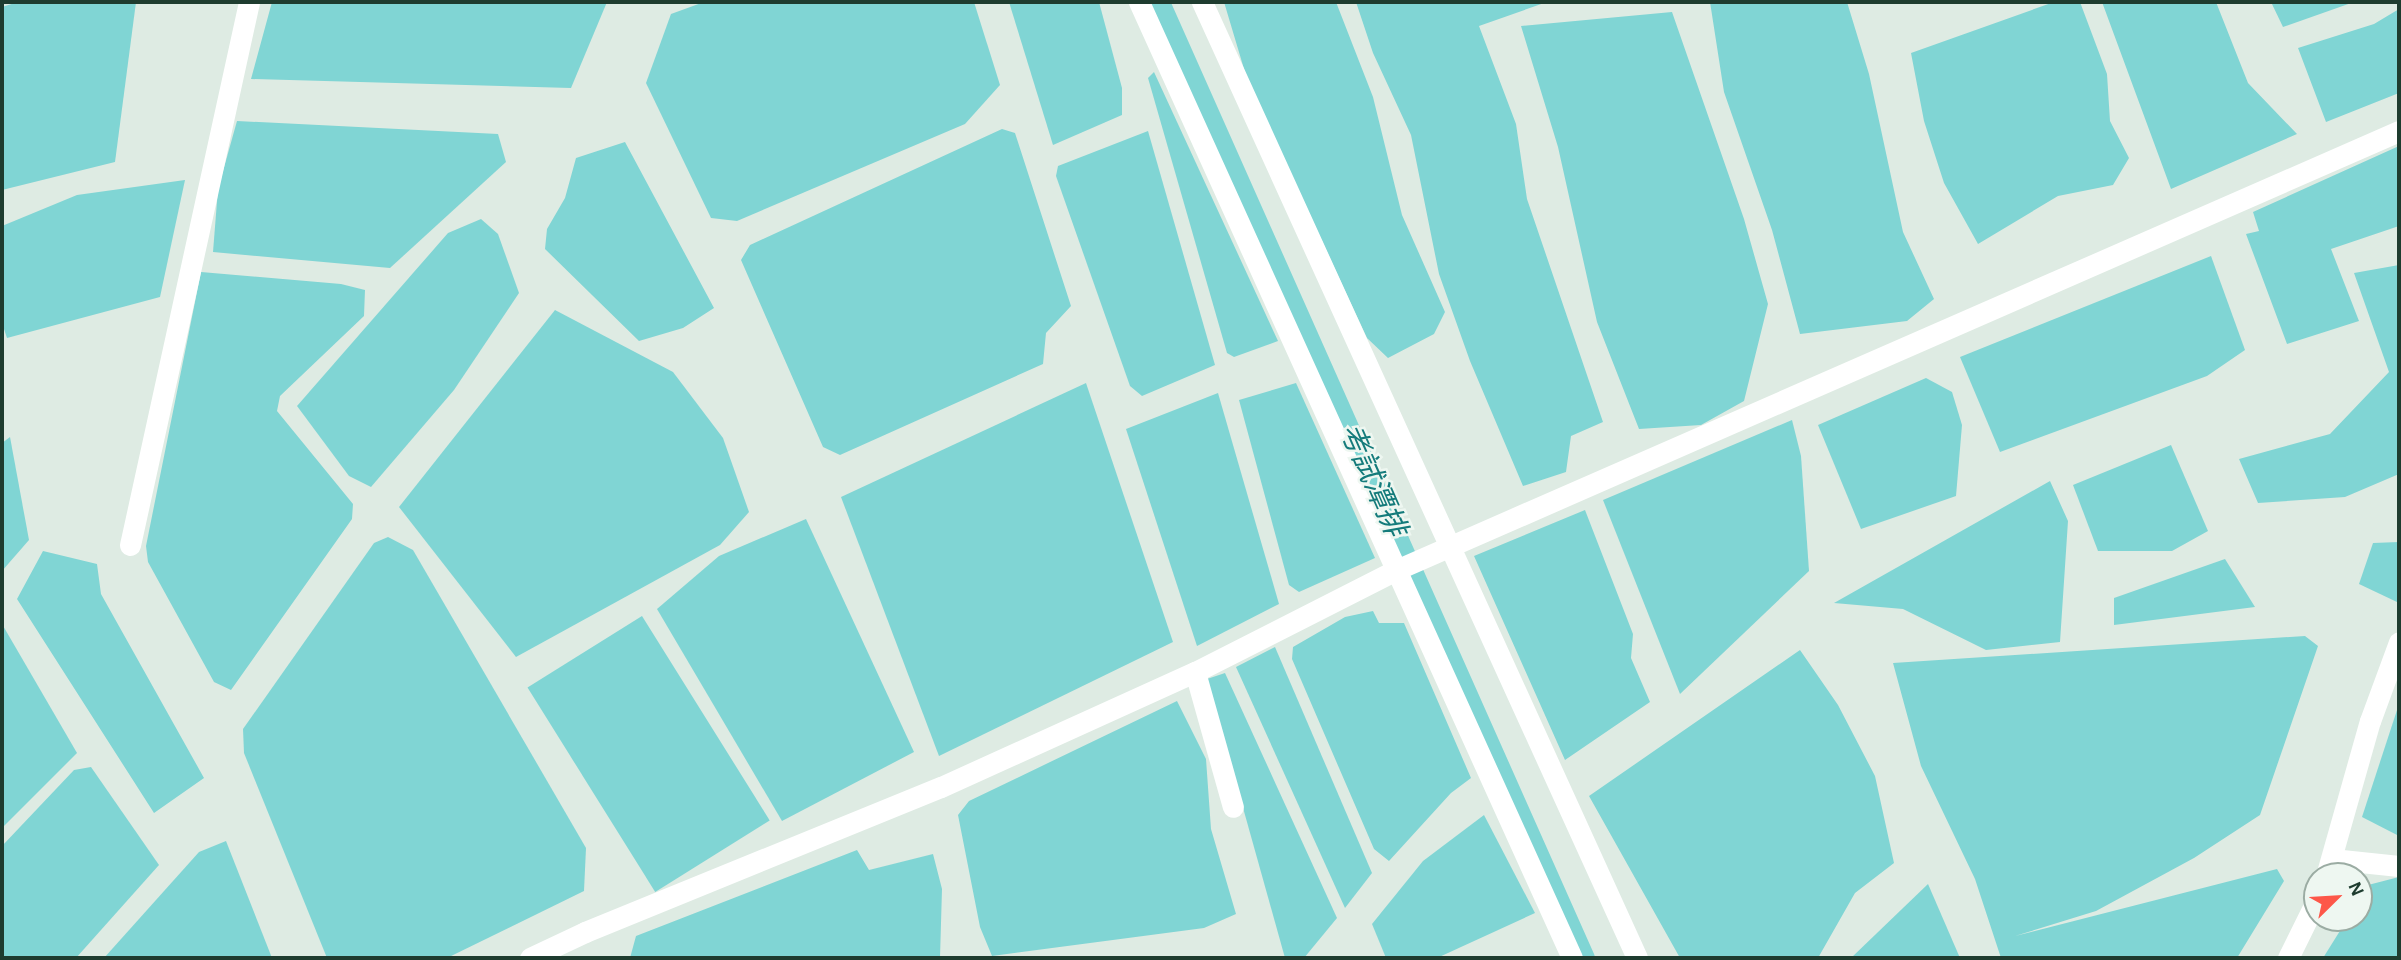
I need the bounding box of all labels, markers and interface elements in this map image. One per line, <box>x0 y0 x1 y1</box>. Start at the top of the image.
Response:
water label: 考試潭排 <box>1331 418 1413 542</box>
north arrow <box>2303 862 2373 932</box>
text: N <box>2344 879 2367 899</box>

